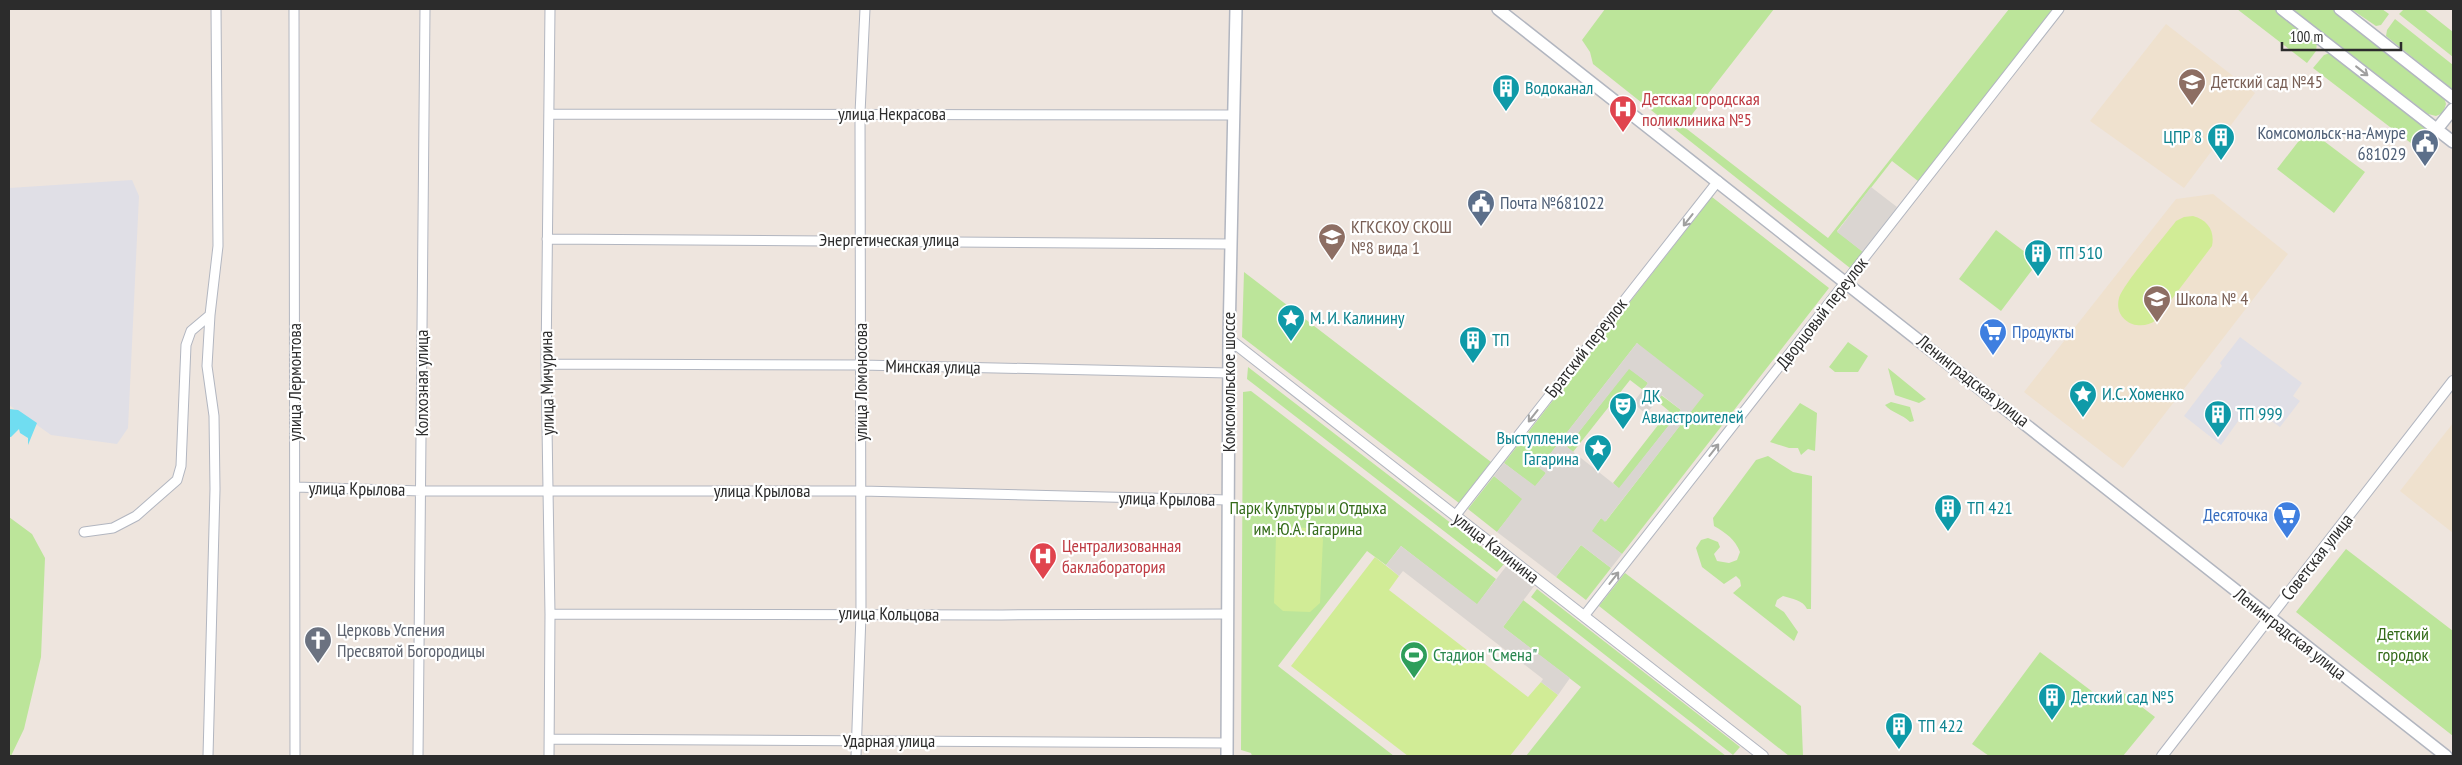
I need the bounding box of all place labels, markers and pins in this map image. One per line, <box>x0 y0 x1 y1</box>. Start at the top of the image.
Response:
school or university icon: Детский сад №45 <box>2177 67 2207 106</box>
place label: Детский сад №45 <box>2211 70 2323 93</box>
building icon: Водоканал <box>1491 73 1521 112</box>
place label: Водоканал <box>1525 76 1593 99</box>
place label: Детская городская поликлиника №5 <box>1642 87 1760 131</box>
hospital icon: Детская городская поликлиника №5 <box>1608 94 1638 133</box>
place label: Комсомольск-на-Амуре 681029 <box>2258 121 2406 165</box>
building icon: ЦПР 8 <box>2206 122 2236 161</box>
place label: ЦПР 8 <box>2163 125 2202 148</box>
public building icon: Комсомольск-на-Амуре 681029 <box>2410 128 2440 167</box>
public building icon: Почта №681022 <box>1466 188 1496 227</box>
place label: Почта №681022 <box>1500 191 1605 214</box>
place label: КГКСКОУ СКОШ №8 вида 1 <box>1351 215 1452 259</box>
school or university icon: КГКСКОУ СКОШ №8 вида 1 <box>1317 222 1347 261</box>
building icon: ТП 510 <box>2023 238 2053 277</box>
place label: ТП 510 <box>2057 241 2103 264</box>
school or university icon: Школа № 4 <box>2142 284 2172 323</box>
place label: Школа № 4 <box>2176 287 2248 310</box>
place icon: М. И. Калинину <box>1276 303 1306 342</box>
place label: М. И. Калинину <box>1310 306 1405 329</box>
supermarket icon: Продукты <box>1978 317 2008 356</box>
place label: Продукты <box>2012 320 2074 343</box>
building icon: ТП <box>1458 325 1488 364</box>
place label: ТП <box>1492 328 1510 351</box>
place icon: И.С. Хоменко <box>2068 379 2098 418</box>
place label: И.С. Хоменко <box>2102 382 2184 405</box>
place label: ДК Авиастроителей <box>1642 384 1744 428</box>
theatre icon: ДК Авиастроителей <box>1608 391 1638 430</box>
building icon: ТП 999 <box>2203 399 2233 438</box>
place label: ТП 999 <box>2237 402 2283 425</box>
place label: Выступление Гагарина <box>1496 426 1579 470</box>
place icon: Выступление Гагарина <box>1583 433 1613 472</box>
building icon: ТП 421 <box>1933 493 1963 532</box>
place label: ТП 421 <box>1967 496 2013 519</box>
supermarket icon: Десяточка <box>2272 500 2302 539</box>
place label: Десяточка <box>2203 503 2268 526</box>
place label: Централизованная баклаборатория <box>1062 534 1181 578</box>
hospital icon: Централизованная баклаборатория <box>1028 541 1058 580</box>
place label: Церковь Успения Пресвятой Богородицы <box>337 618 485 662</box>
church icon: Церковь Успения Пресвятой Богородицы <box>303 625 333 664</box>
sports icon: Стадион "Смена" <box>1399 640 1429 679</box>
place label: Стадион "Смена" <box>1433 643 1537 666</box>
building icon: Детский сад №5 <box>2037 682 2067 721</box>
place label: Детский сад №5 <box>2071 685 2175 708</box>
building icon: ТП 422 <box>1884 711 1914 750</box>
place label: ТП 422 <box>1918 714 1964 737</box>

